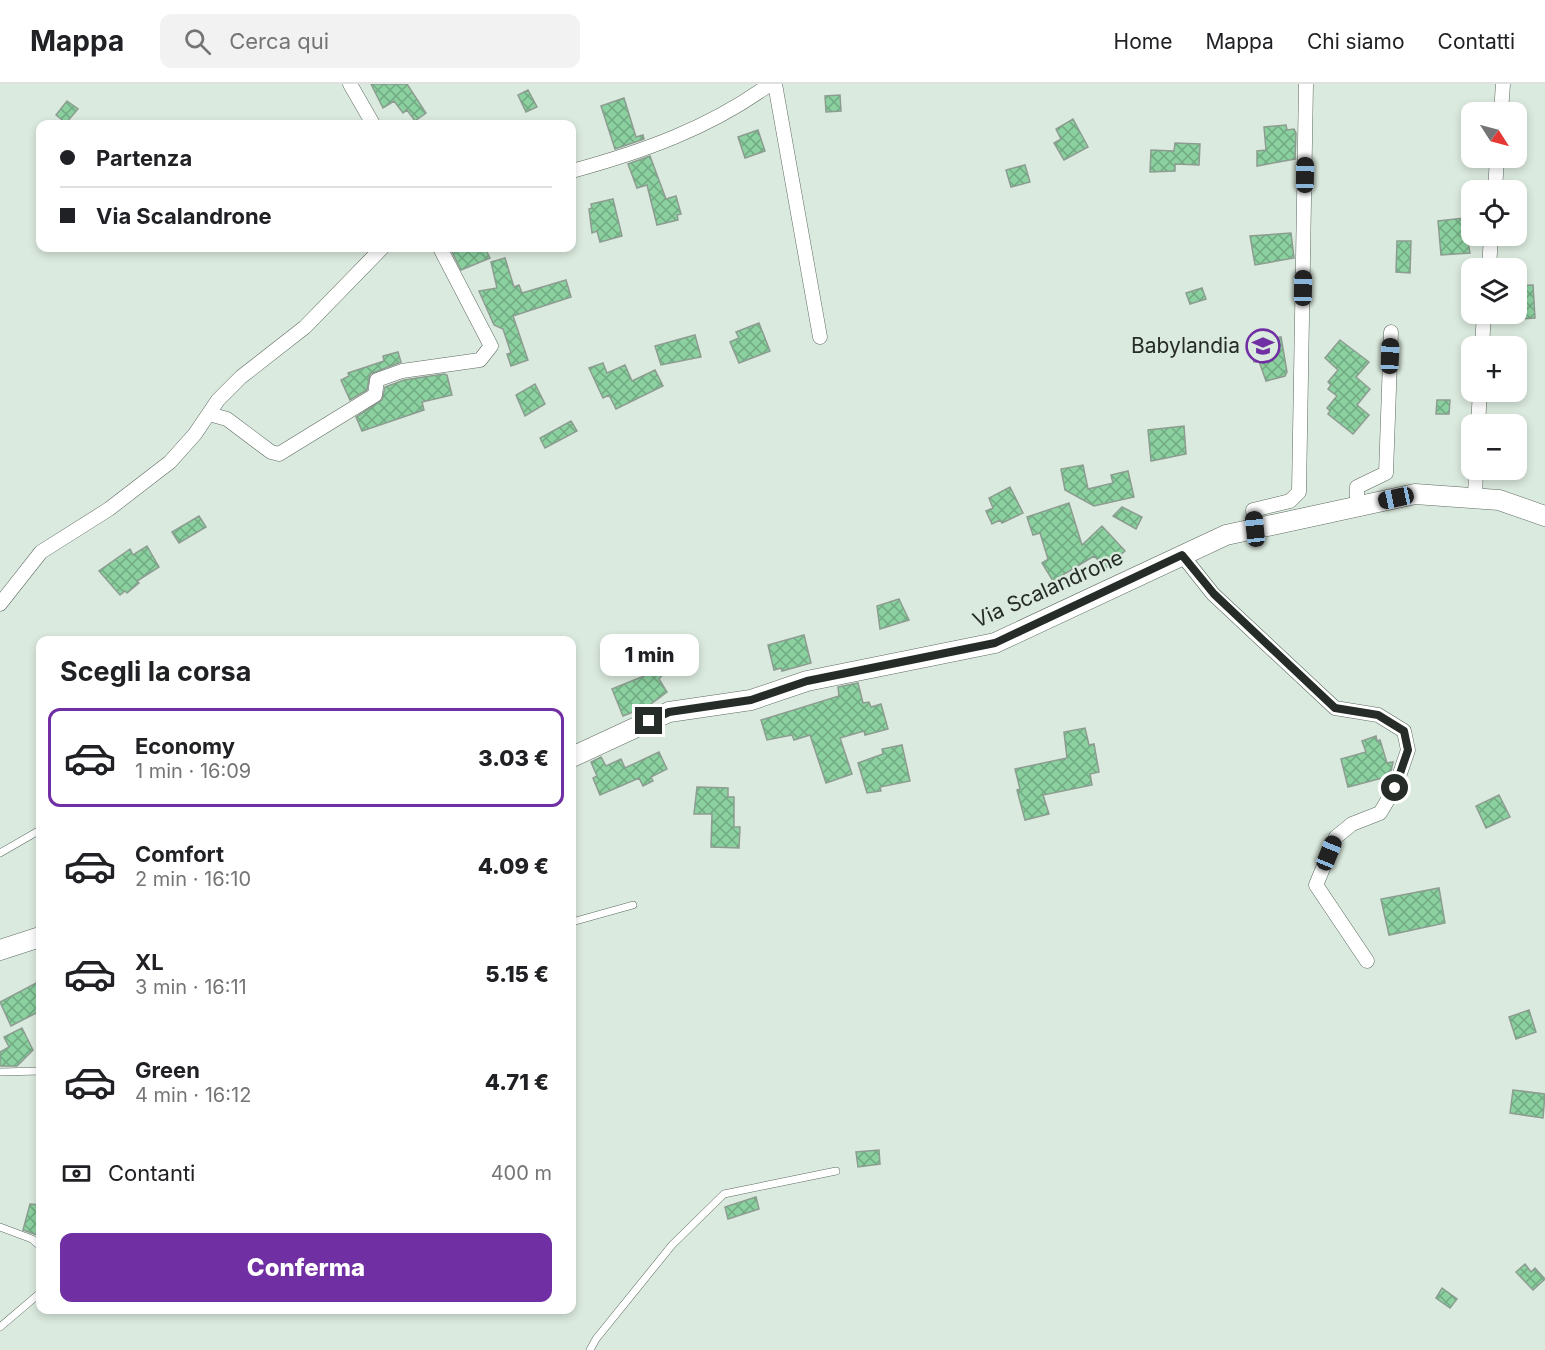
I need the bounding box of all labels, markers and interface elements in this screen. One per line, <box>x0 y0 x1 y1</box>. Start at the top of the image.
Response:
search box <box>160 14 580 68</box>
text: Mappa <box>30 24 124 58</box>
icon: search <box>181 25 214 58</box>
text: Cerca qui <box>229 28 329 54</box>
text: Home <box>1114 29 1172 54</box>
text: Mappa <box>1205 29 1274 54</box>
text: Chi siamo <box>1307 29 1405 54</box>
text: Contatti <box>1438 29 1515 54</box>
north arrow <box>1461 102 1527 168</box>
map controls <box>1461 102 1527 480</box>
text: Partenza <box>96 145 192 171</box>
car <box>1296 157 1314 193</box>
button: locate <box>1461 180 1527 246</box>
text: Via Scalandrone <box>96 203 272 229</box>
button: layers <box>1461 258 1527 324</box>
car <box>1294 270 1312 306</box>
school or university icon: Babylandia <box>1245 328 1281 364</box>
place label: Babylandia <box>1131 333 1240 358</box>
button: + <box>1461 336 1527 402</box>
car <box>1380 338 1400 374</box>
button: − <box>1461 414 1527 480</box>
car <box>1377 485 1415 511</box>
car <box>1244 510 1266 548</box>
street label: Via Scalandrone <box>969 544 1127 633</box>
callout: 1 min <box>600 634 698 676</box>
text: 1 min <box>624 643 675 667</box>
text: Scegli la corsa <box>60 655 251 688</box>
route end <box>635 707 662 734</box>
icon: car <box>63 731 117 785</box>
text: Economy <box>135 733 235 759</box>
text: 3.03 € <box>478 745 549 771</box>
text: 1 min · 16:09 <box>135 759 251 783</box>
route start <box>1381 774 1408 801</box>
car <box>1314 833 1344 873</box>
icon: car <box>63 839 117 893</box>
text: Comfort <box>135 841 224 867</box>
text: 4.09 € <box>478 853 549 879</box>
text: 2 min · 16:10 <box>135 867 251 891</box>
icon: car <box>63 947 117 1001</box>
text: XL <box>135 949 164 975</box>
text: 5.15 € <box>485 961 549 987</box>
text: 3 min · 16:11 <box>135 975 247 999</box>
icon: car <box>63 1055 117 1109</box>
text: Green <box>135 1057 200 1083</box>
text: 4.71 € <box>485 1069 549 1095</box>
text: 4 min · 16:12 <box>135 1083 251 1107</box>
icon: cash <box>60 1157 93 1190</box>
text: Contanti <box>108 1160 195 1186</box>
text: 400 m <box>491 1161 552 1185</box>
button: Conferma <box>60 1233 552 1302</box>

